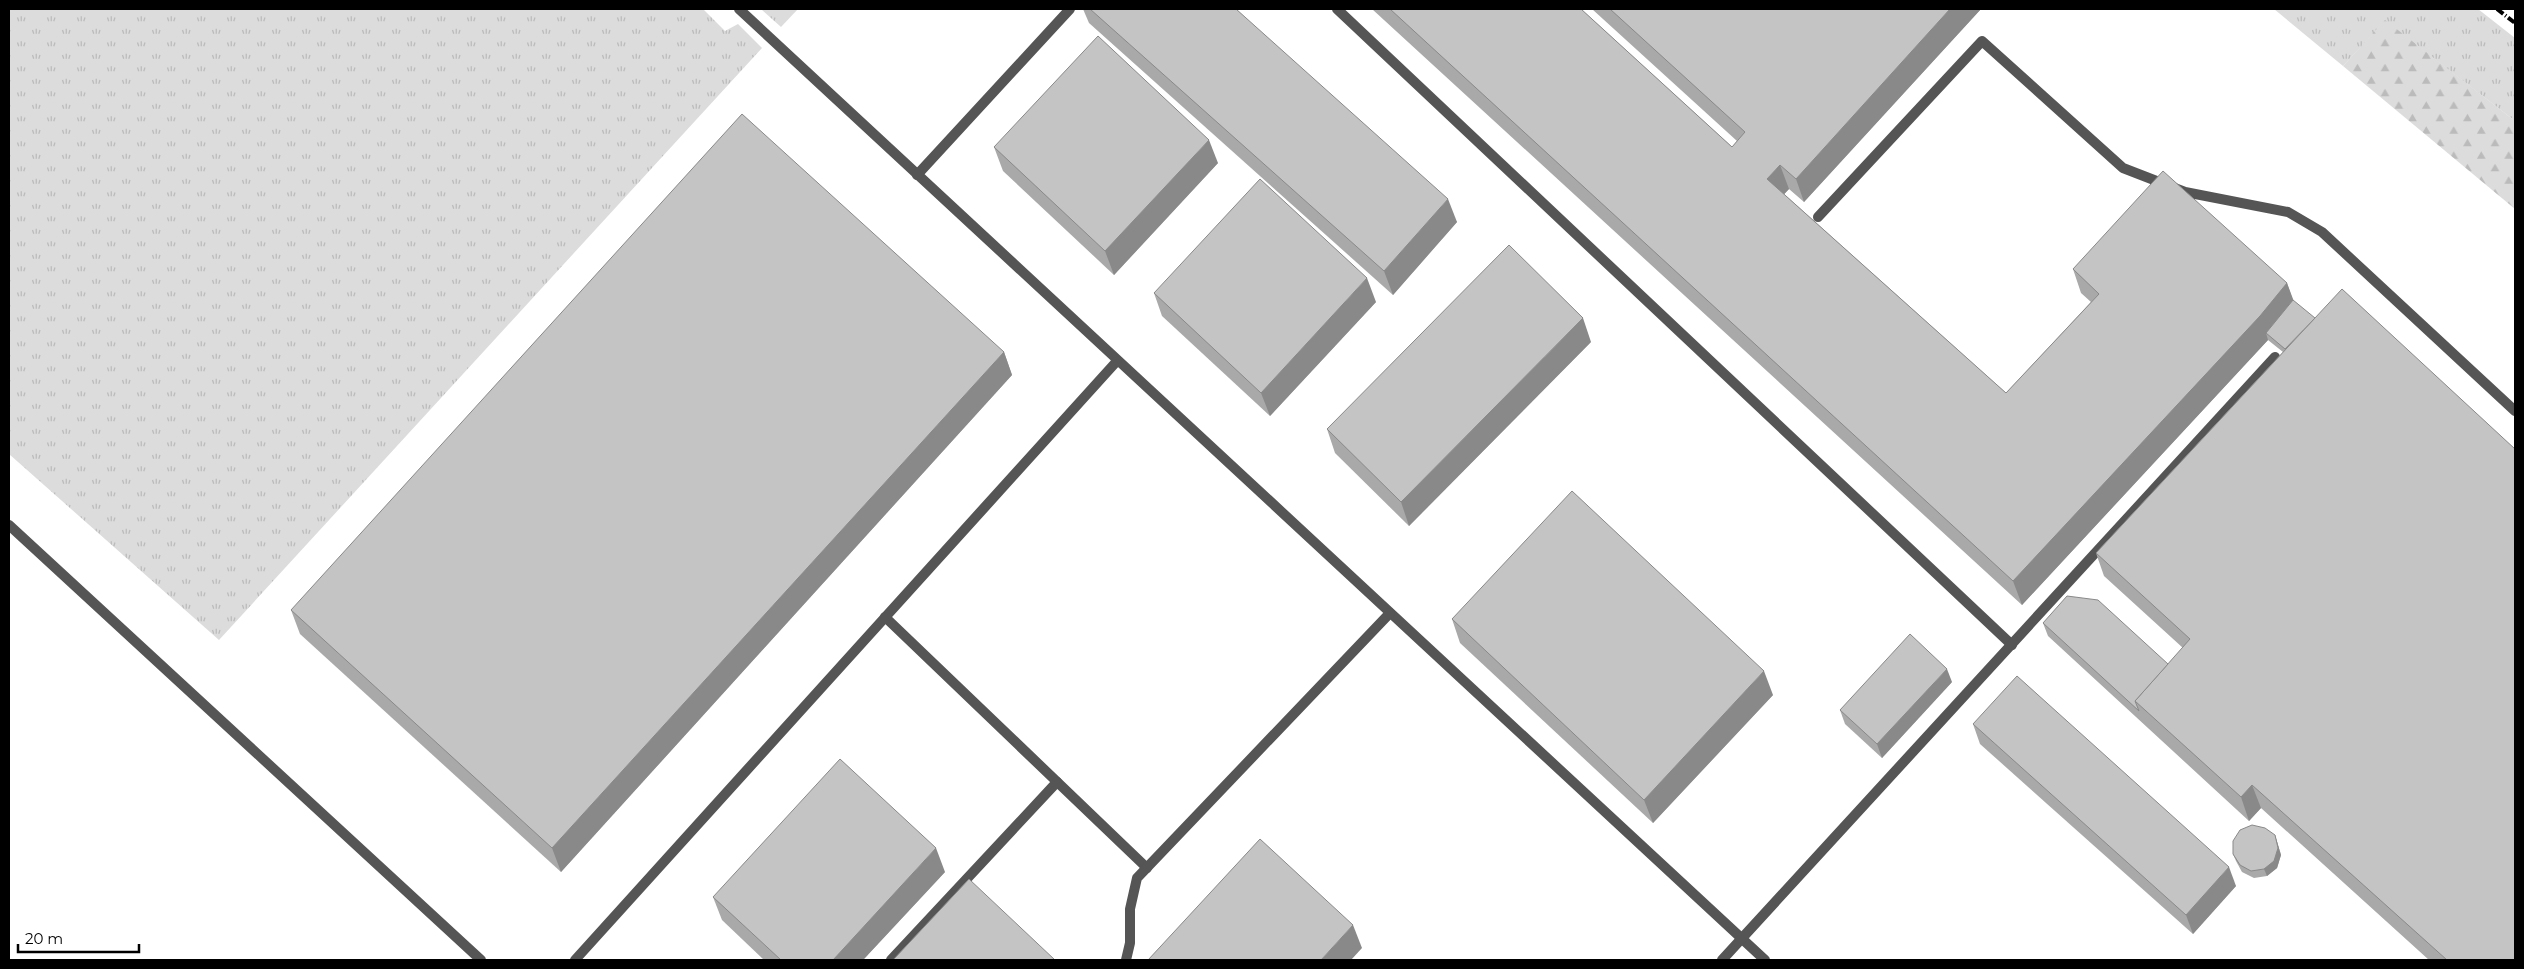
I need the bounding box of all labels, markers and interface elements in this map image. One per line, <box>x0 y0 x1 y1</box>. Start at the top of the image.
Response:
scale bar <box>18 922 139 954</box>
text: 20 m <box>25 929 63 948</box>

